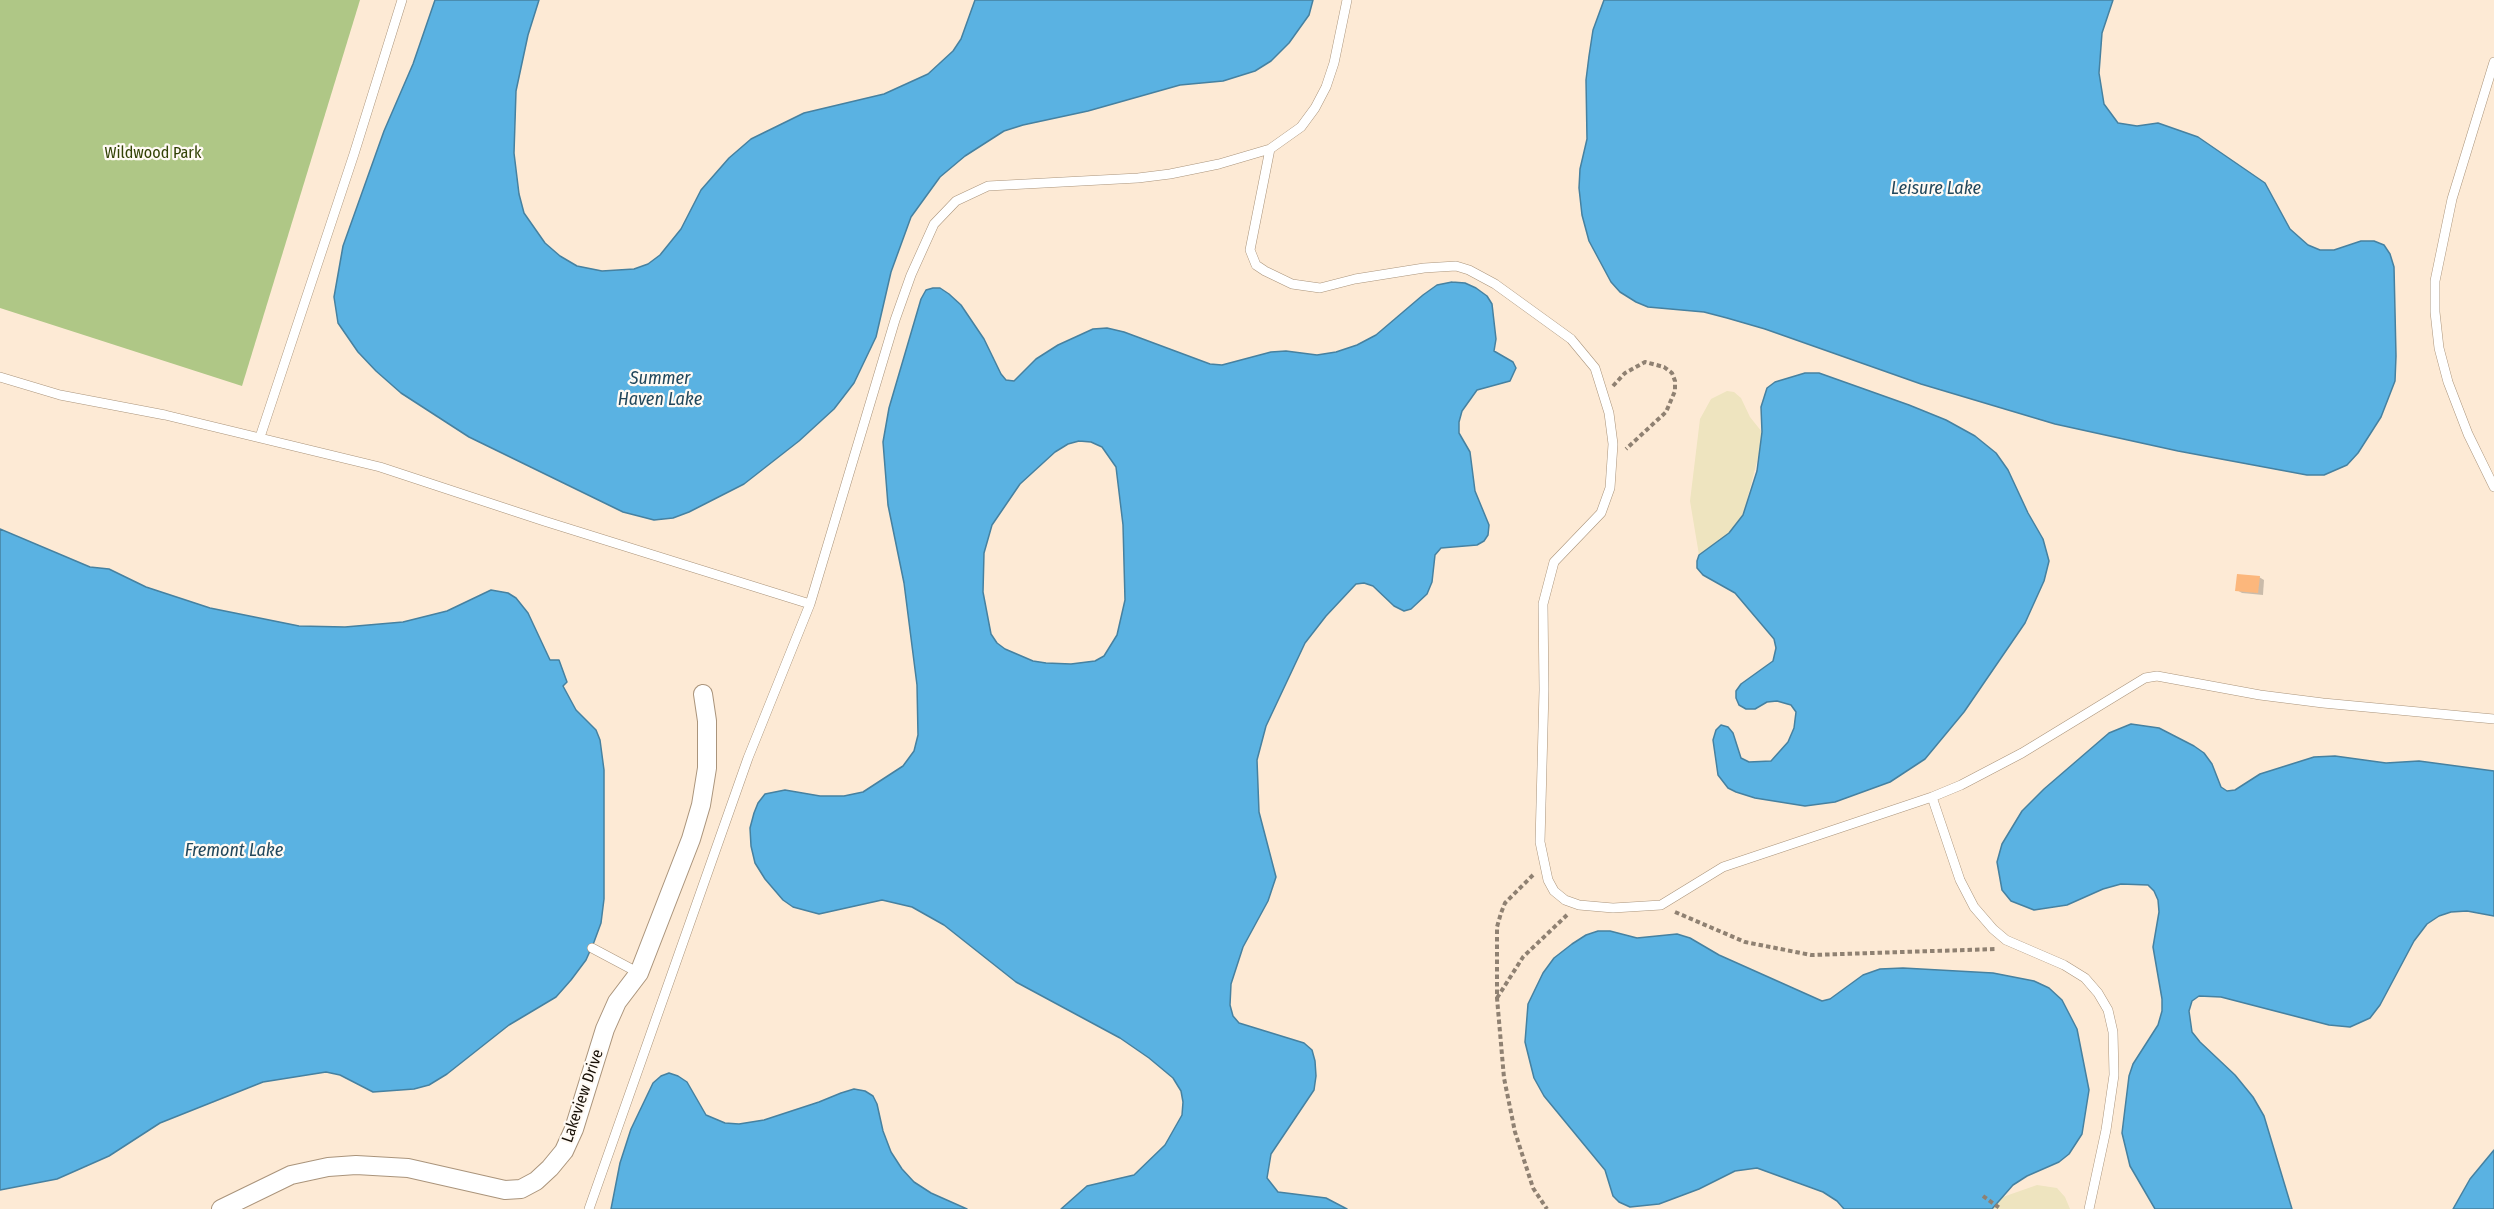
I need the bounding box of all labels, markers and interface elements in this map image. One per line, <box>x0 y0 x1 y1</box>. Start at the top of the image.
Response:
park label: Wildwood Park <box>105 144 201 164</box>
water label: Leisure Lake <box>1891 178 1981 200</box>
water label: Summer Haven Lake <box>618 368 702 410</box>
water label: Fremont Lake <box>185 840 283 862</box>
street label: Lakeview Drive <box>558 1047 608 1145</box>

